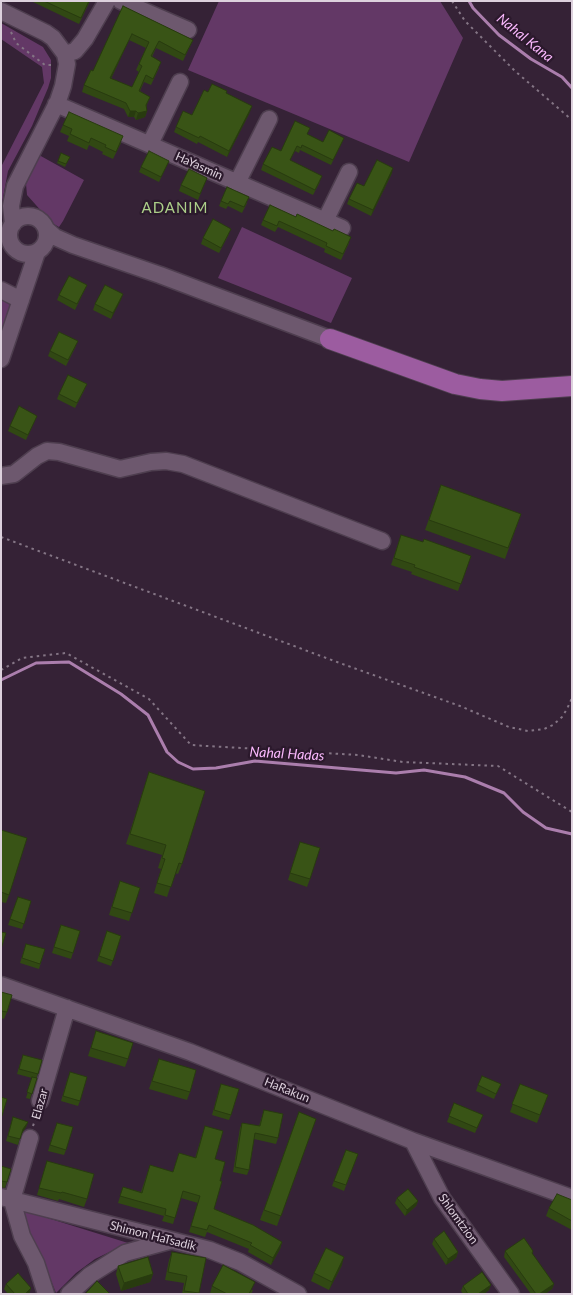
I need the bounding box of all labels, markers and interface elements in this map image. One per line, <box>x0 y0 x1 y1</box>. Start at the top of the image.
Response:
water label: Nahal Kana <box>493 10 557 66</box>
street label: HaYasmin <box>173 149 225 183</box>
district label: ADANIM <box>141 199 209 217</box>
water label: Nahal Hadas <box>249 744 325 764</box>
street label: HaRakun <box>262 1074 312 1106</box>
street label: Elazar <box>29 1087 51 1121</box>
street label: Shlomtzion <box>435 1191 481 1247</box>
street label: Shimon HaTsadik <box>108 1218 198 1254</box>

